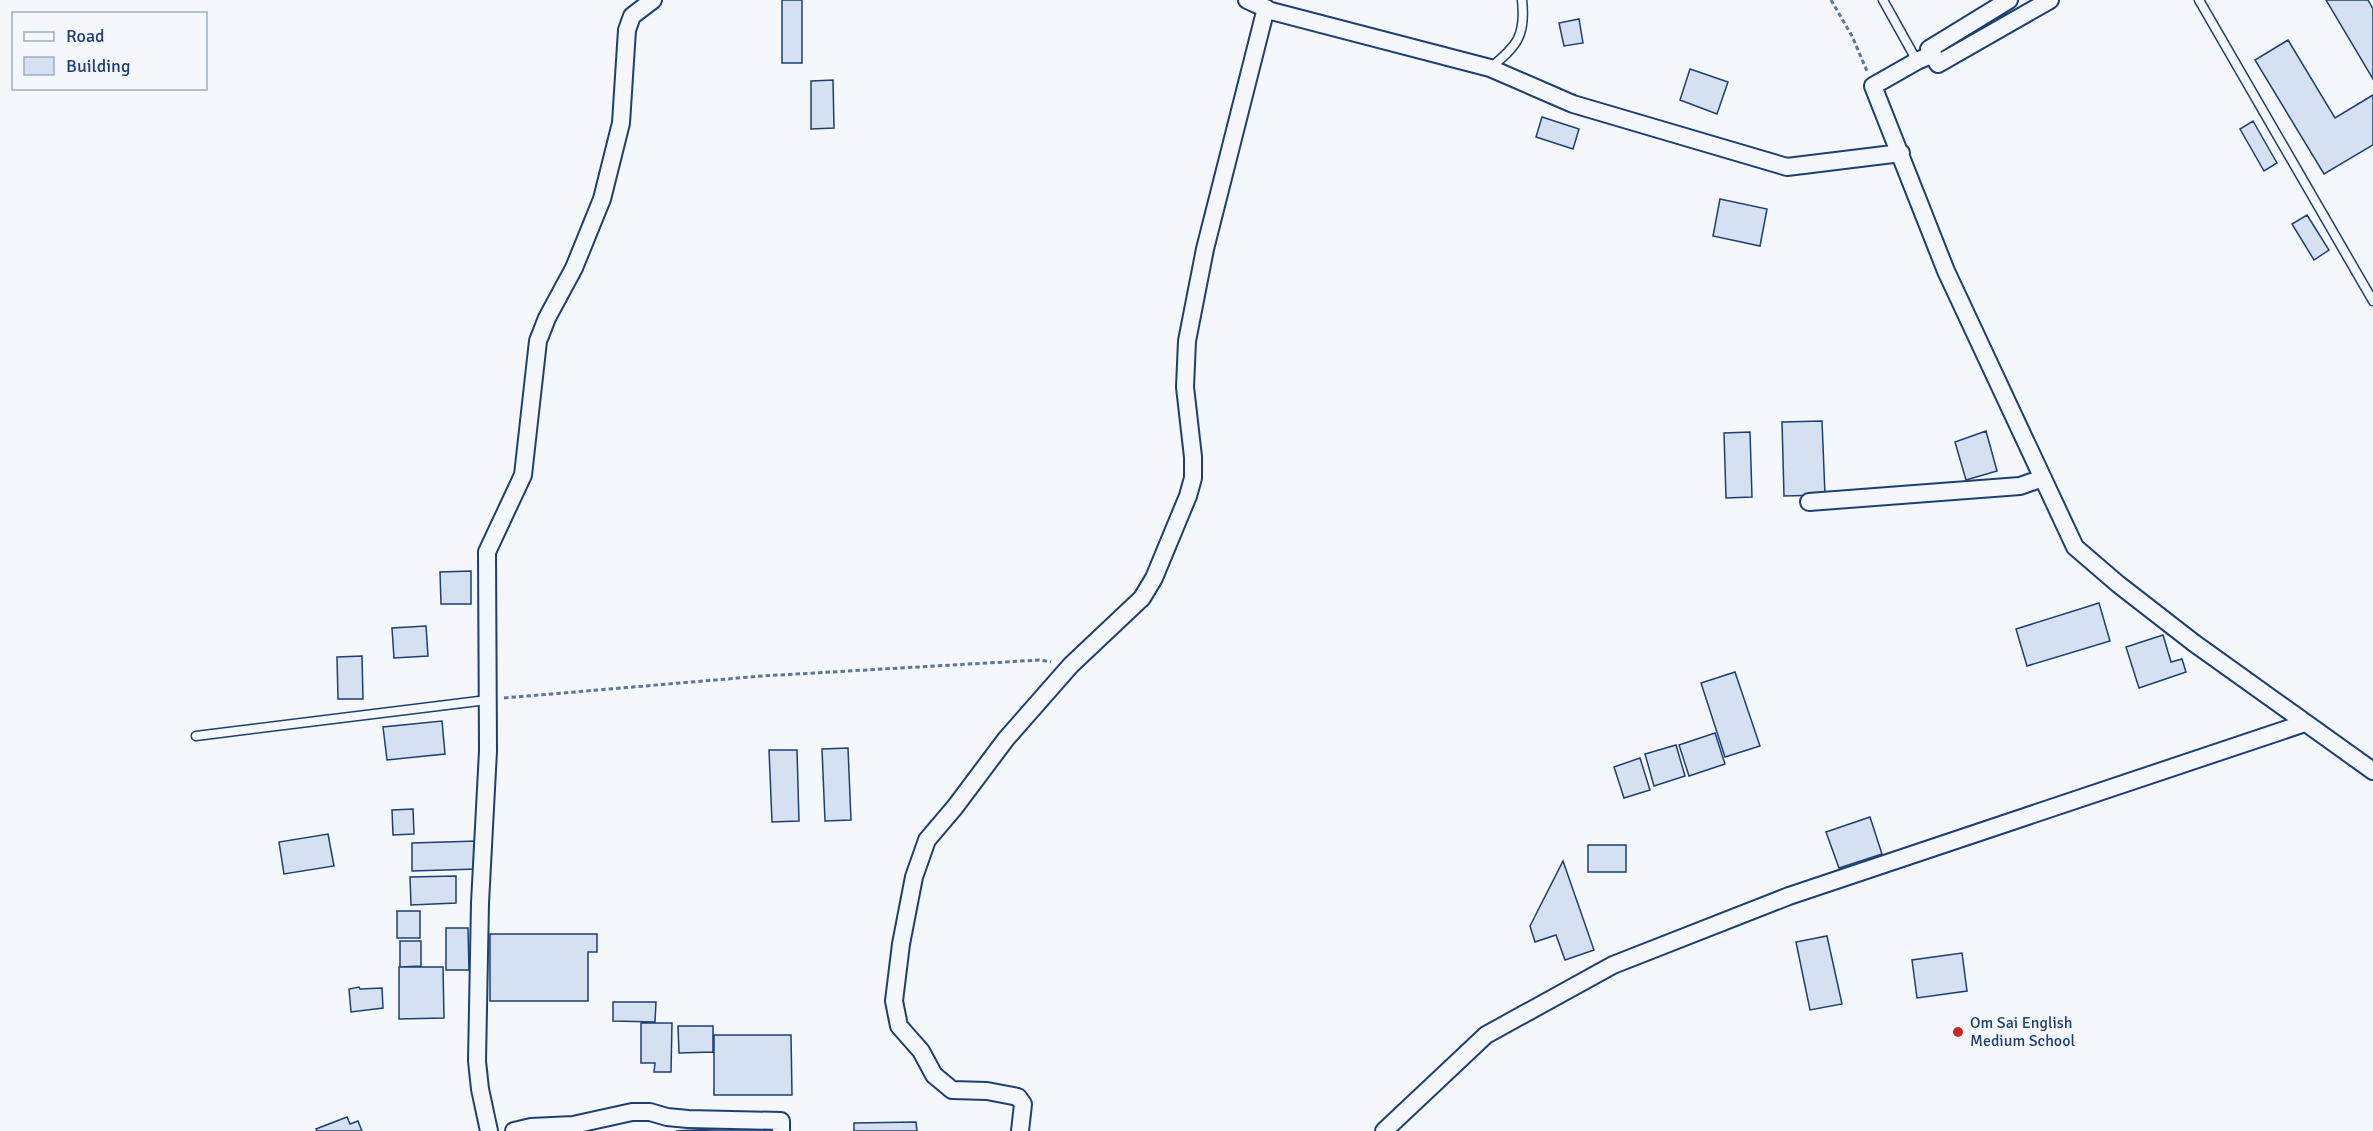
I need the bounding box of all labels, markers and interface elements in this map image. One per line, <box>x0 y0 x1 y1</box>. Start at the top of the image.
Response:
legend <box>12 12 207 90</box>
text: Road <box>66 25 105 47</box>
text: Building <box>66 55 130 77</box>
place label: Om Sai English Medium School <box>1970 1013 2075 1051</box>
marker: Om Sai English Medium School <box>1951 1025 1965 1039</box>

